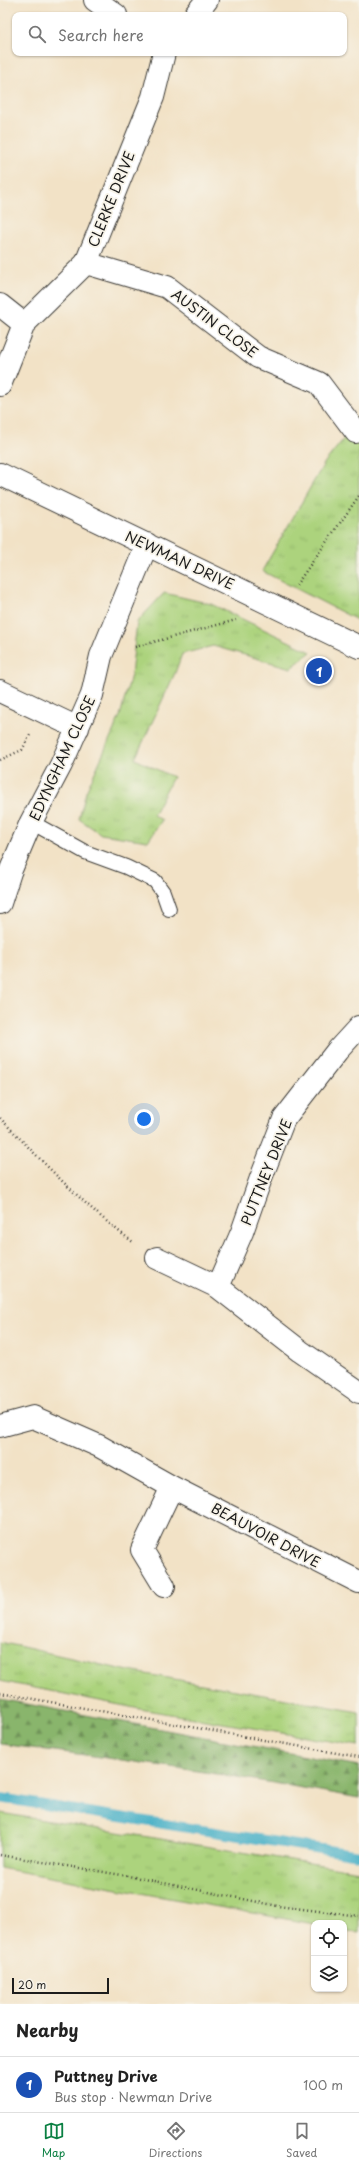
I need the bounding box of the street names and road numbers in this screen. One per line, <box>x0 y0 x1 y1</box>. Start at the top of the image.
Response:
street label: CLERKE DRIVE <box>82 148 140 250</box>
street label: AUSTIN CLOSE <box>167 283 263 363</box>
street label: NEWMAN DRIVE <box>122 525 238 595</box>
street label: EDYNGHAM CLOSE <box>24 692 100 824</box>
street label: PUTTNEY DRIVE <box>235 1115 297 1228</box>
street label: BEAUVOIR DRIVE <box>208 1497 324 1573</box>

